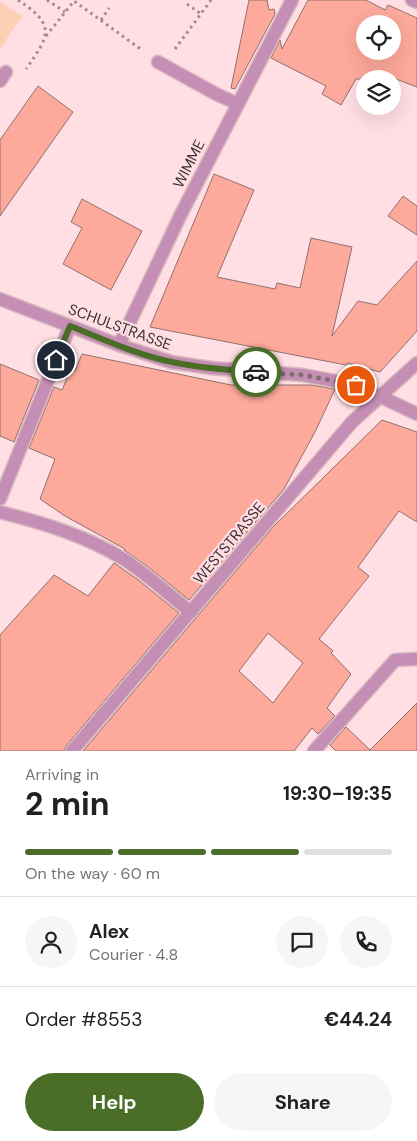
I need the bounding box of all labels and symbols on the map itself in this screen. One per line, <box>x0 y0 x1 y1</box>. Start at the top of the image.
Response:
street label: WIMME <box>168 136 210 192</box>
street label: SCHULSTRASSE <box>66 299 174 355</box>
pin <box>35 339 77 381</box>
courier <box>231 347 281 397</box>
pin <box>335 364 377 406</box>
street label: WESTSTRASSE <box>189 498 269 588</box>

